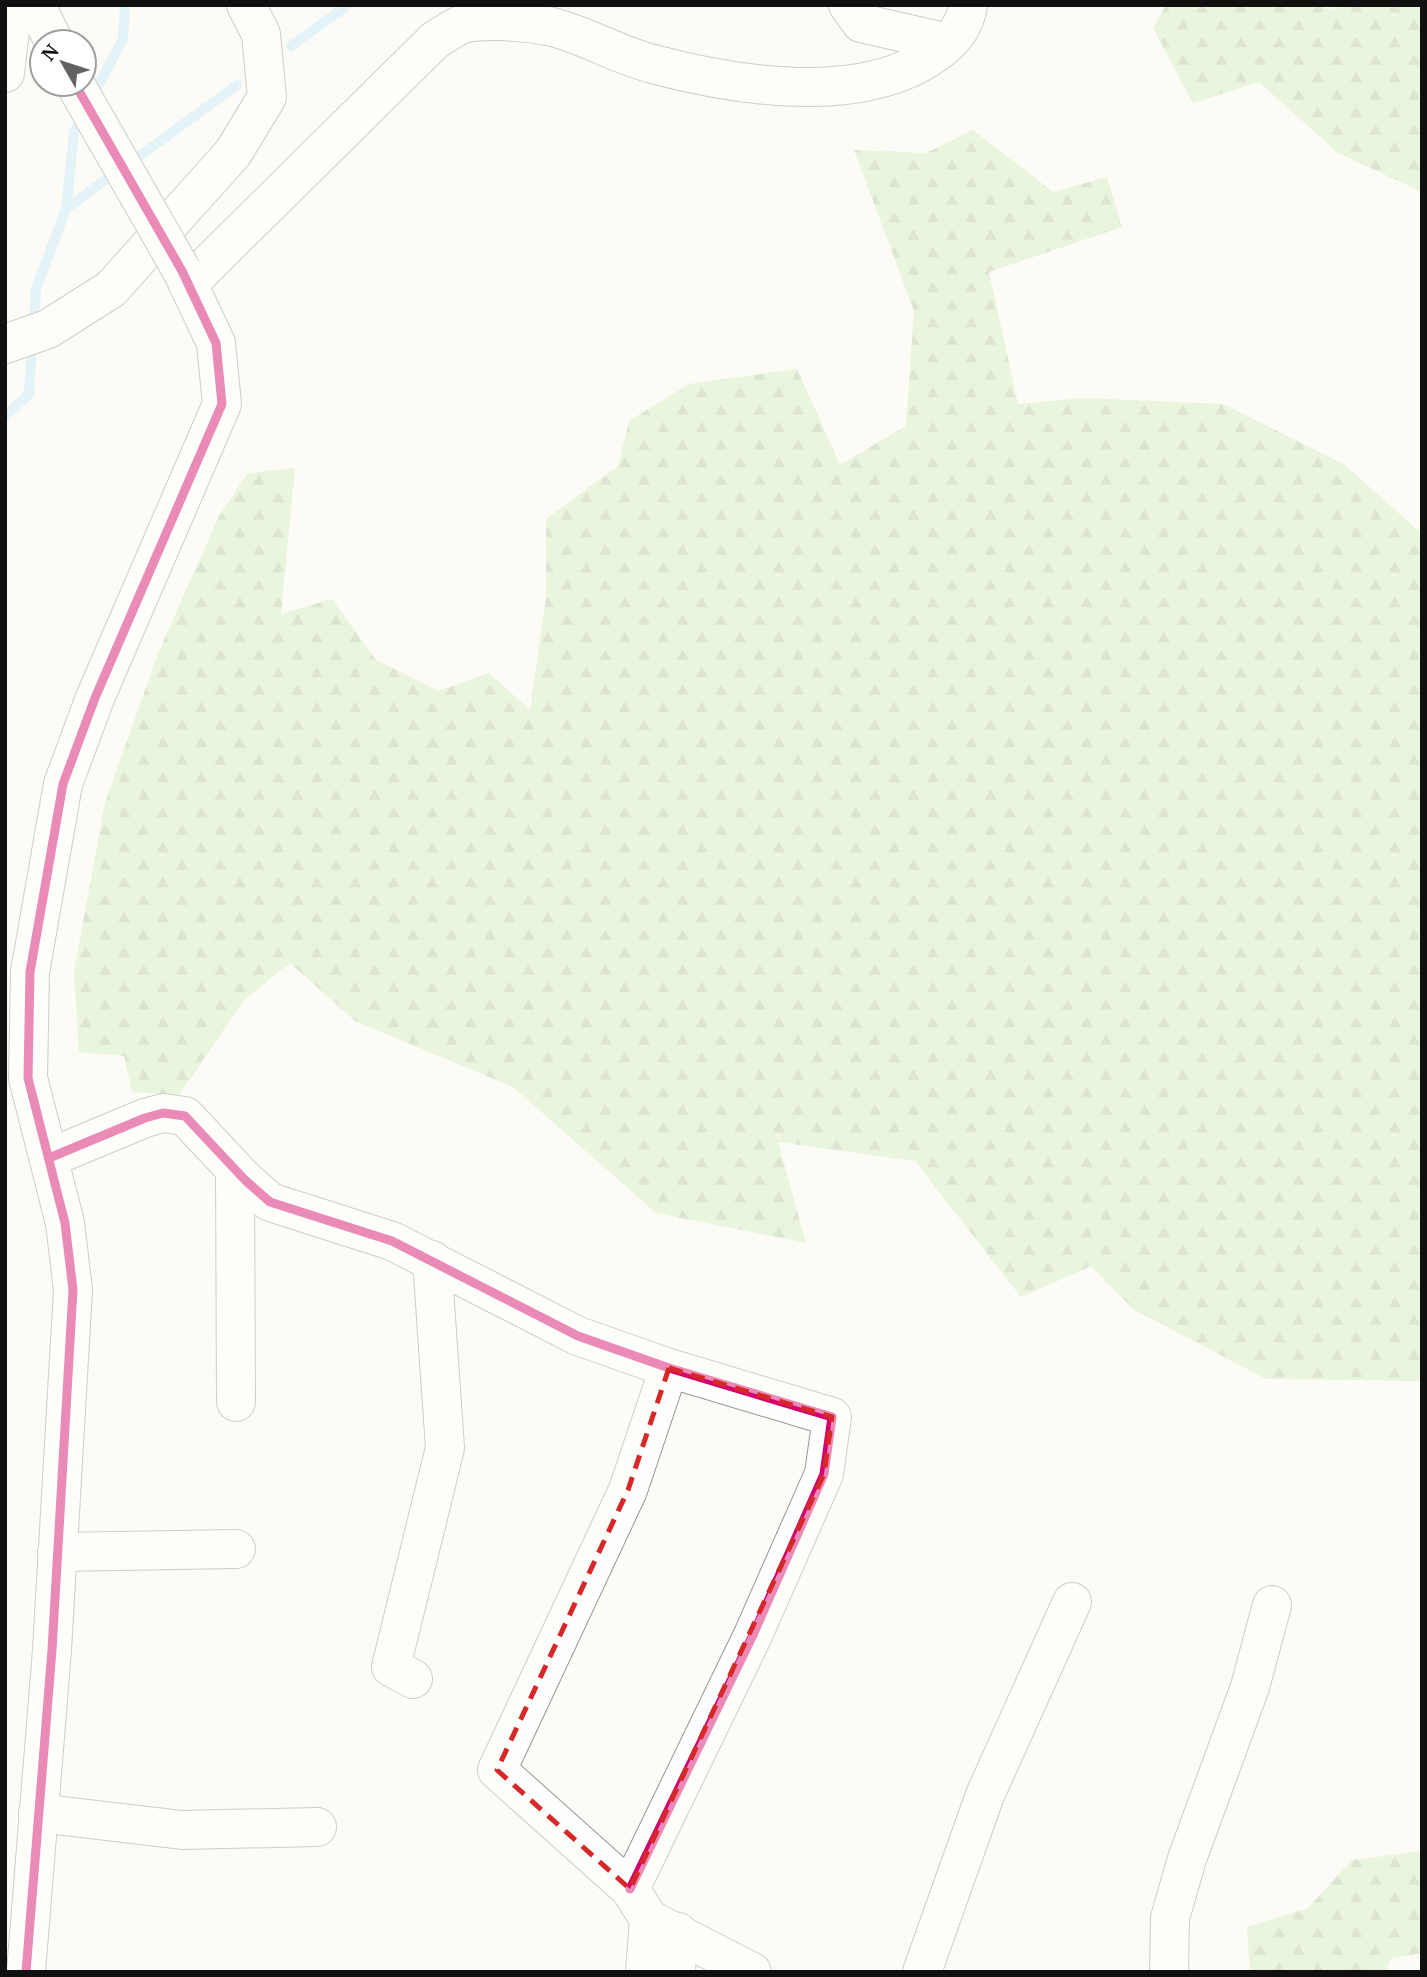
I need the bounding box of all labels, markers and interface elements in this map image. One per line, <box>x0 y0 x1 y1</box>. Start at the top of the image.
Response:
north arrow <box>28 28 98 98</box>
text: N <box>35 38 64 65</box>

